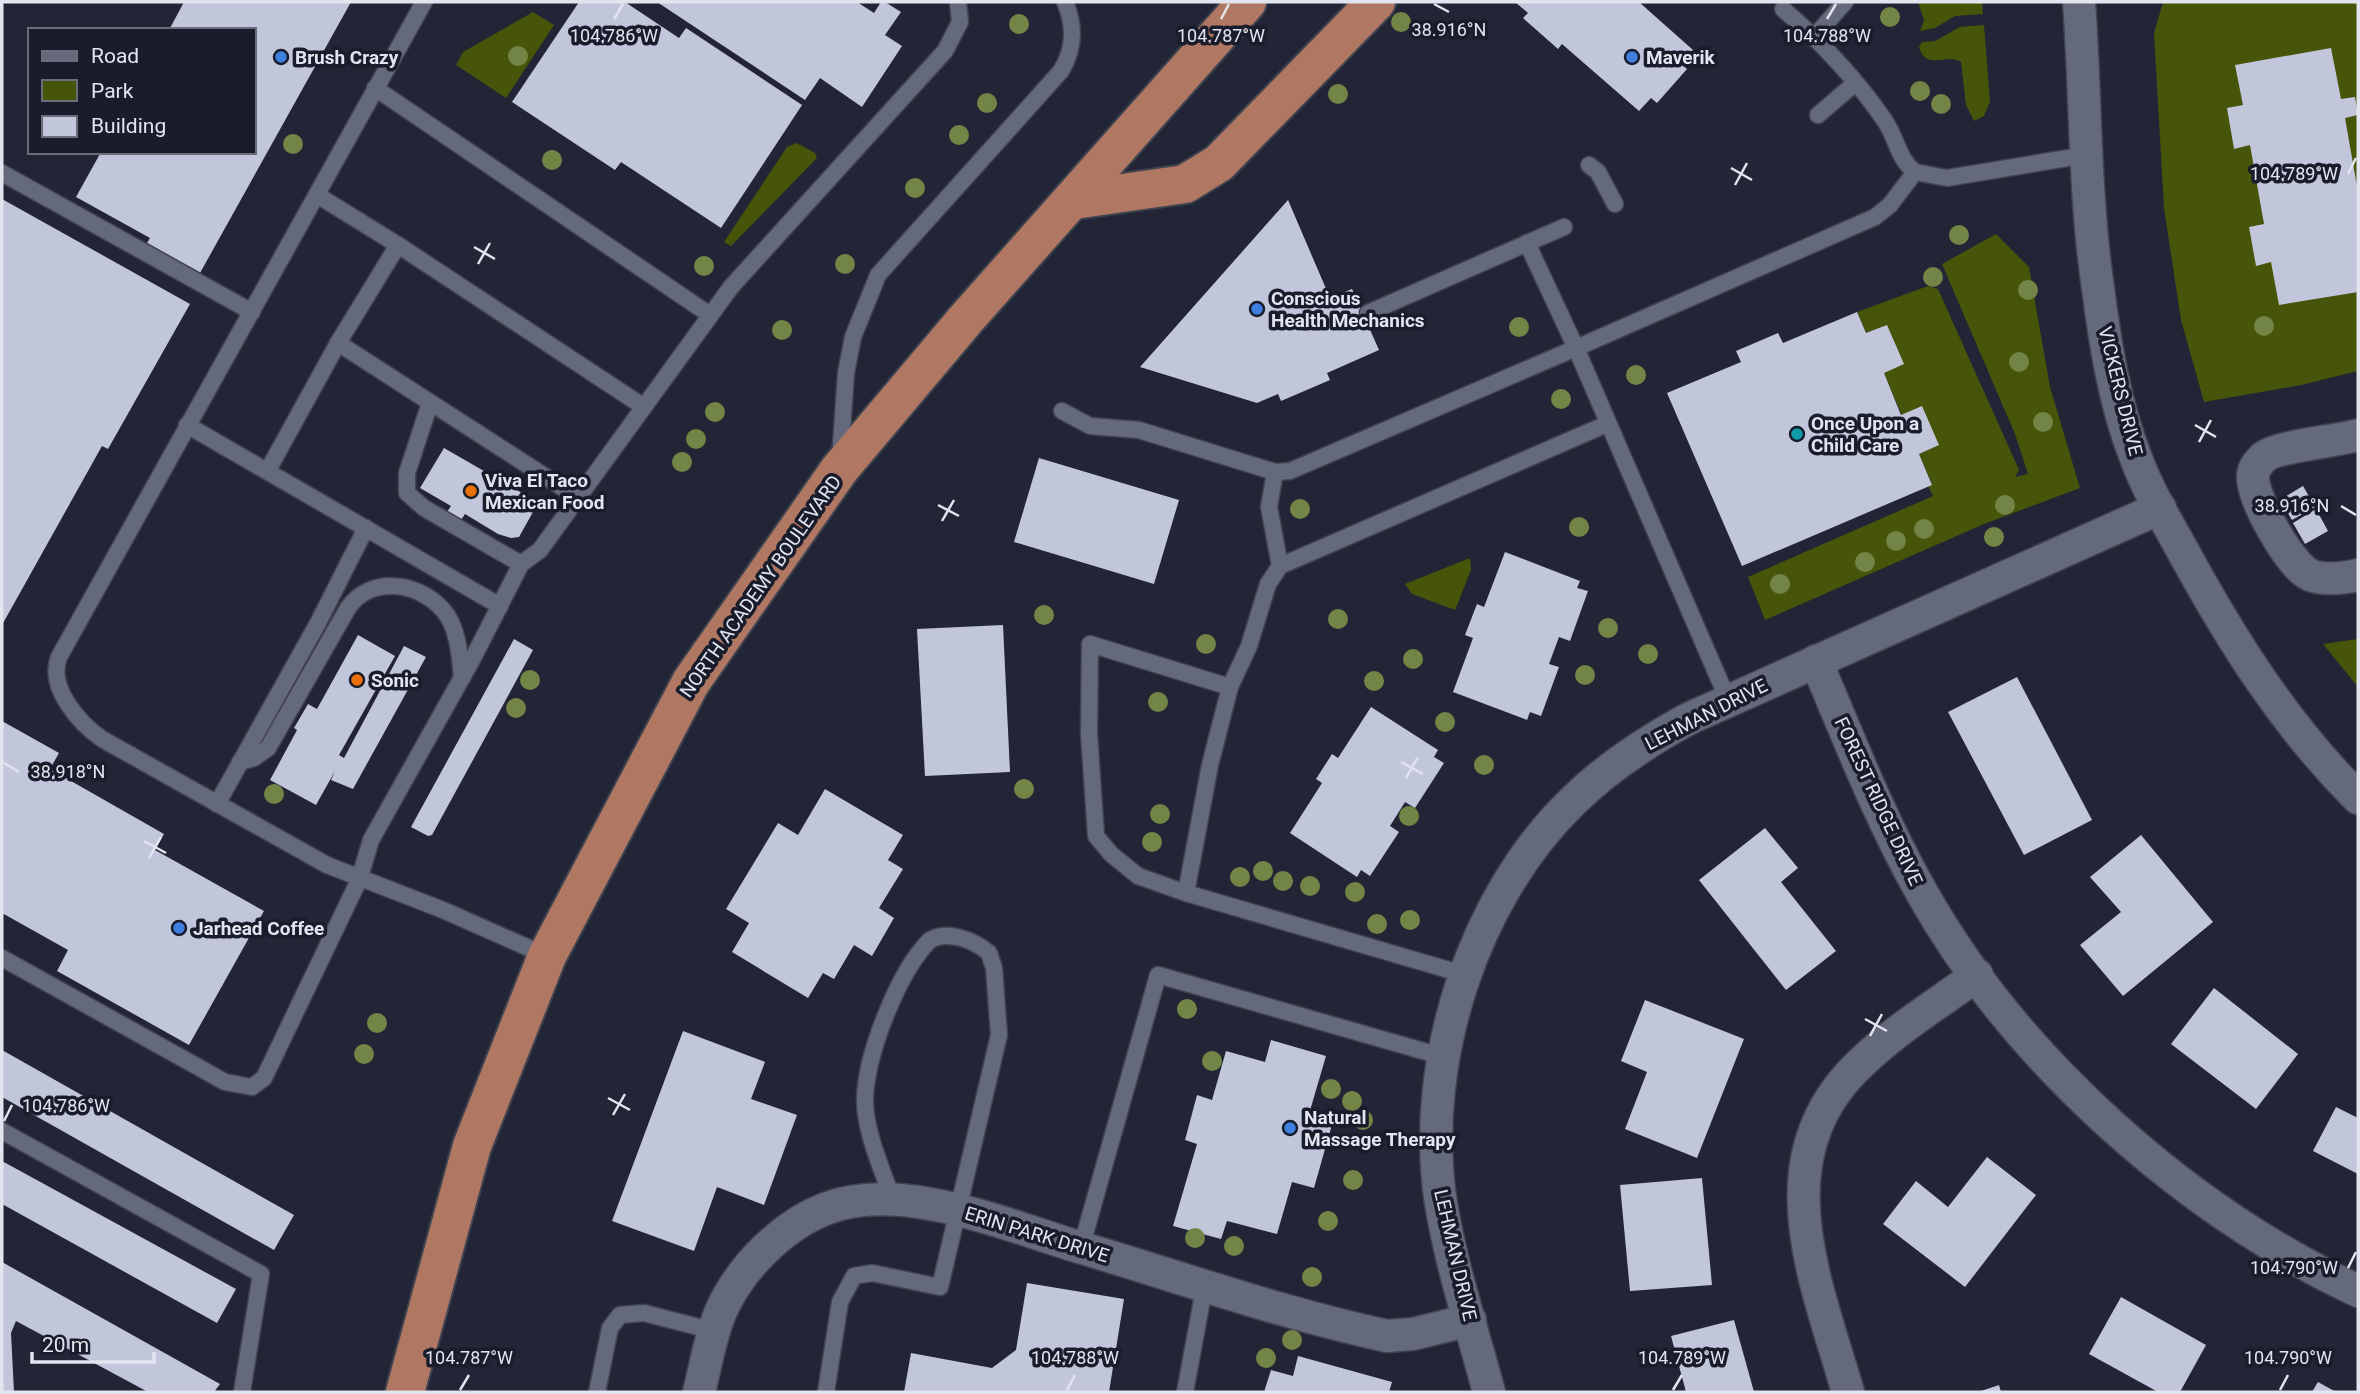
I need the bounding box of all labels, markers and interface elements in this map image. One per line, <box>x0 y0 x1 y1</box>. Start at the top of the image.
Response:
text: 38.916°N <box>1412 19 1486 40</box>
text: 104.786°W <box>570 25 658 46</box>
text: 104.787°W <box>1177 25 1265 46</box>
text: 104.788°W <box>1783 25 1871 46</box>
legend <box>28 28 256 154</box>
text: Road <box>91 44 139 68</box>
place label: Brush Crazy <box>295 46 399 69</box>
place label: Maverik <box>1646 46 1715 69</box>
marker: Brush Crazy <box>273 49 289 65</box>
marker: Maverik <box>1624 49 1640 65</box>
text: Park <box>91 79 134 103</box>
text: Building <box>91 114 166 138</box>
text: 104.789°W <box>2250 163 2338 184</box>
place label: Conscious Health Mechanics <box>1271 287 1425 332</box>
marker: Conscious Health Mechanics <box>1249 301 1265 317</box>
street label: VICKERS DRIVE <box>2093 324 2148 458</box>
place label: Once Upon a Child Care <box>1811 412 1919 457</box>
marker: Once Upon a Child Care <box>1789 426 1805 442</box>
place label: Viva El Taco Mexican Food <box>485 469 604 514</box>
street label: NORTH ACADEMY BOULEVARD <box>675 471 846 702</box>
marker: Viva El Taco Mexican Food <box>463 483 479 499</box>
text: 38.916°N <box>2255 495 2329 516</box>
place label: Sonic <box>371 669 419 692</box>
marker: Sonic <box>349 672 365 688</box>
street label: LEHMAN DRIVE <box>1641 674 1771 755</box>
street label: FOREST RIDGE DRIVE <box>1829 713 1928 889</box>
text: 38.918°N <box>31 761 105 782</box>
place label: Jarhead Coffee <box>193 917 324 940</box>
marker: Jarhead Coffee <box>171 920 187 936</box>
text: 104.786°W <box>22 1095 110 1116</box>
place label: Natural Massage Therapy <box>1304 1106 1456 1151</box>
marker: Natural Massage Therapy <box>1282 1120 1298 1136</box>
street label: LEHMAN DRIVE <box>1429 1187 1482 1323</box>
street label: ERIN PARK DRIVE <box>962 1202 1112 1267</box>
text: 104.790°W <box>2250 1257 2338 1278</box>
scale bar <box>32 1320 154 1364</box>
text: 20 m <box>42 1333 89 1357</box>
text: 104.787°W <box>425 1347 513 1368</box>
text: 104.788°W <box>1031 1347 1119 1368</box>
text: 104.789°W <box>1638 1347 1726 1368</box>
text: 104.790°W <box>2244 1347 2332 1368</box>

